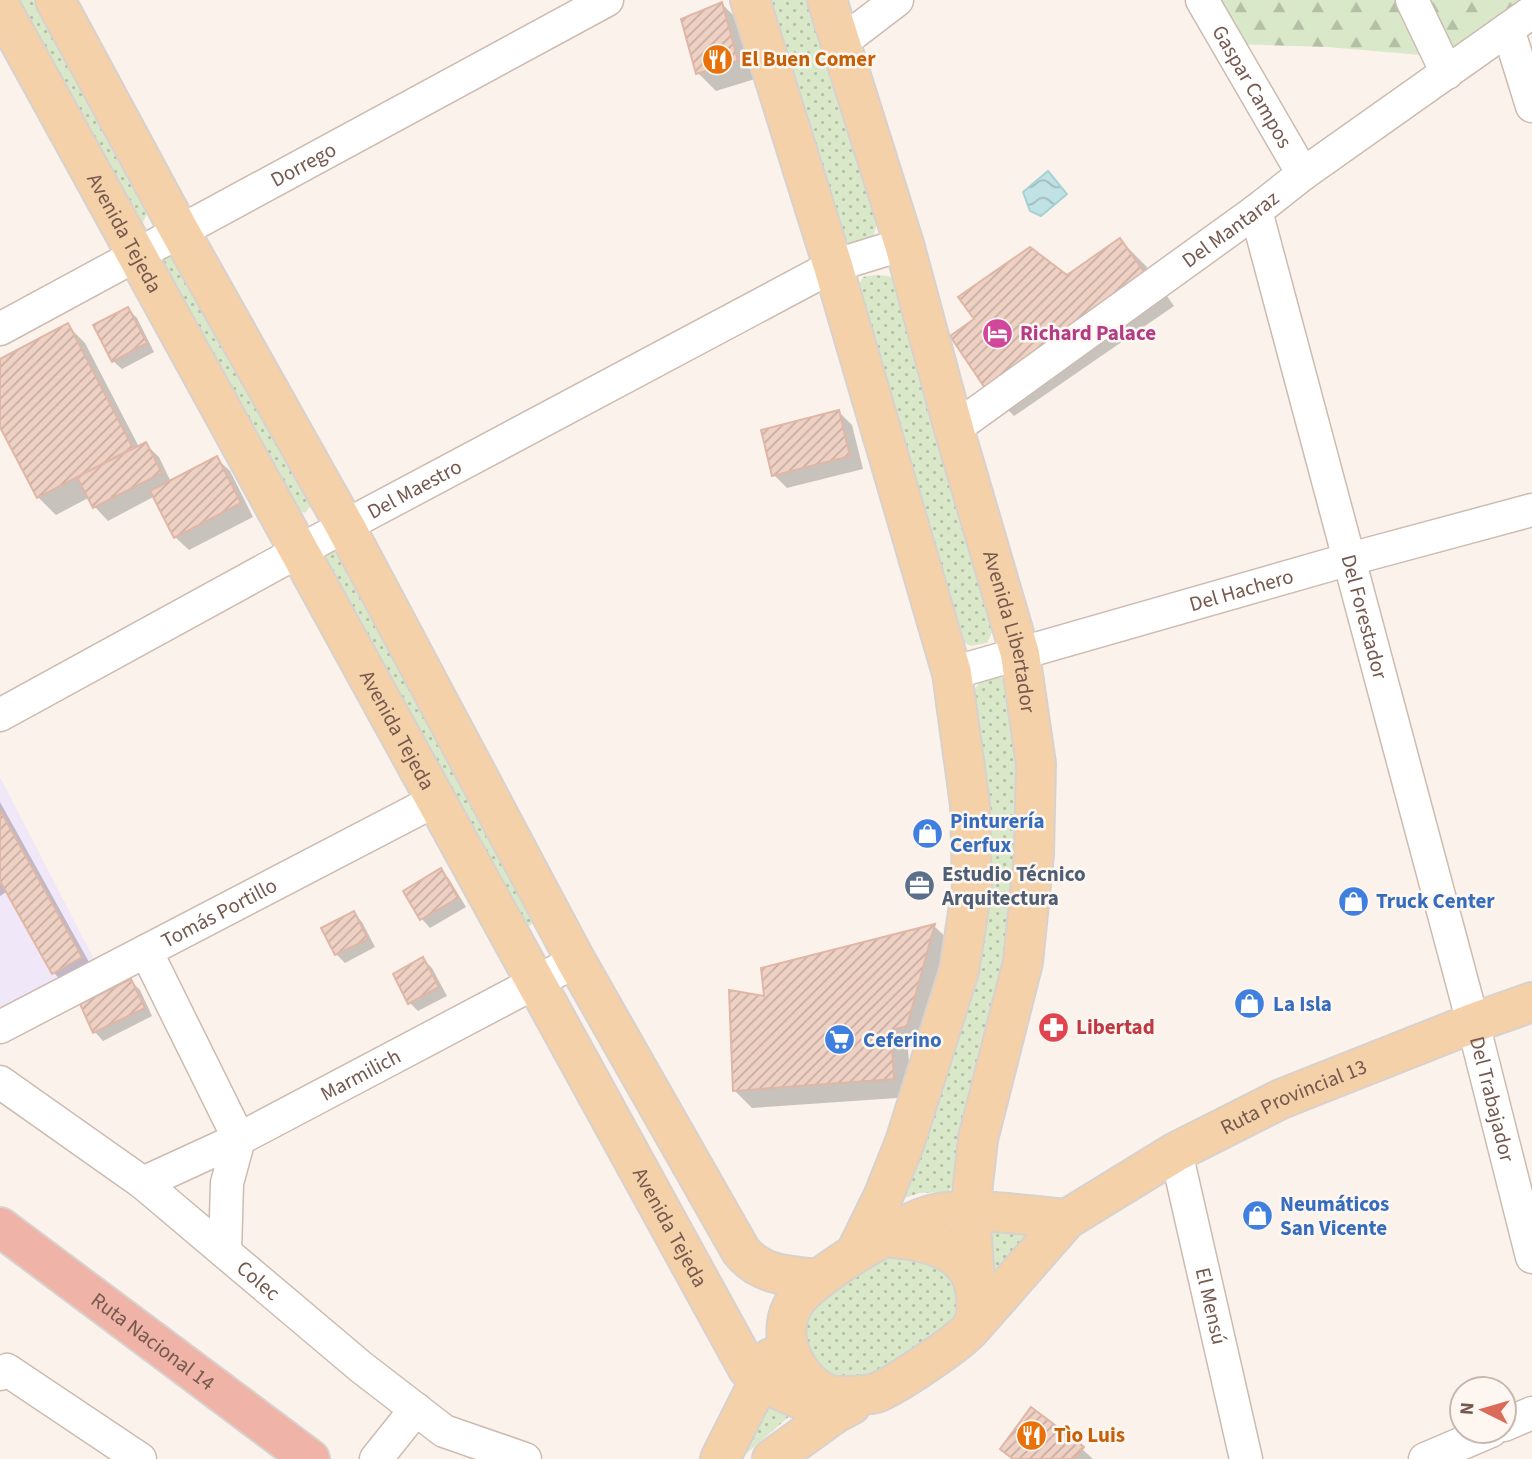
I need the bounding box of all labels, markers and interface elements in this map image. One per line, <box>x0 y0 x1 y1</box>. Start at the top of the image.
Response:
street label: Gaspar Campos <box>1205 19 1300 154</box>
restaurant icon: El Buen Comer <box>701 42 735 76</box>
place label: El Buen Comer <box>741 44 876 74</box>
street label: Dorrego <box>265 135 341 195</box>
street label: Avenida Tejeda <box>80 168 170 298</box>
street label: Del Mantaraz <box>1176 183 1285 275</box>
hotel icon: Richard Palace <box>980 316 1014 350</box>
place label: Richard Palace <box>1020 318 1156 348</box>
street label: Del Maestro <box>362 452 467 527</box>
street label: Avenida Libertador <box>975 547 1044 716</box>
street label: Del Forestador <box>1333 551 1396 683</box>
street label: Del Hachero <box>1186 561 1297 619</box>
street label: Avenida Tejeda <box>352 665 442 796</box>
place label: Pinturería Cerfux <box>950 806 1045 860</box>
shop icon: Pinturería Cerfux <box>910 816 944 850</box>
place label: Estudio Técnico Arquitectura <box>941 859 1086 913</box>
office icon: Estudio Técnico Arquitectura <box>902 869 936 903</box>
street label: Tomás Portillo <box>156 870 282 956</box>
shop icon: Truck Center <box>1336 884 1370 918</box>
place label: Truck Center <box>1376 886 1495 916</box>
shop icon: La Isla <box>1233 987 1267 1021</box>
place label: La Isla <box>1273 989 1332 1019</box>
pharmacy icon: Libertad <box>1036 1010 1070 1044</box>
place label: Libertad <box>1076 1012 1155 1042</box>
supermarket icon: Ceferino <box>823 1023 857 1057</box>
place label: Ceferino <box>863 1025 942 1055</box>
street label: Del Trabajador <box>1462 1033 1523 1166</box>
street label: Marmilich <box>315 1041 406 1108</box>
street label: Ruta Provincial 13 <box>1215 1052 1371 1142</box>
street label: Avenida Tejeda <box>625 1162 715 1293</box>
place label: Neumáticos San Vicente <box>1280 1189 1389 1243</box>
shop icon: Neumáticos San Vicente <box>1240 1199 1274 1233</box>
street label: Colec <box>230 1253 287 1308</box>
street label: El Mensú <box>1188 1265 1234 1347</box>
street label: Ruta Nacional 14 <box>85 1285 221 1398</box>
north arrow <box>1448 1375 1518 1445</box>
text: N <box>1454 1401 1482 1416</box>
restaurant icon: Tìo Luis <box>1014 1418 1048 1452</box>
place label: Tìo Luis <box>1054 1420 1125 1450</box>

